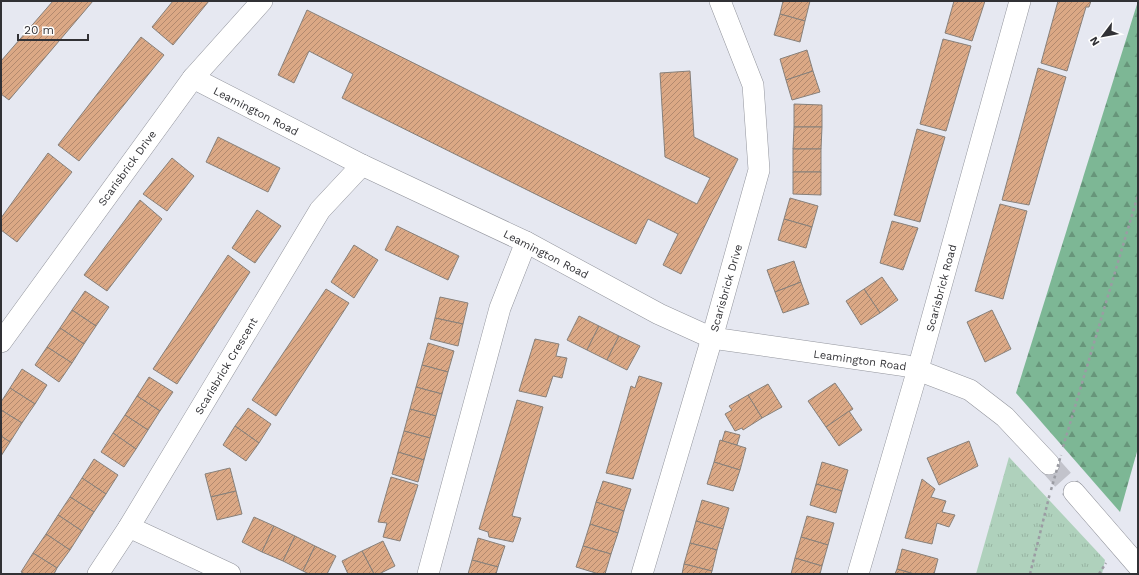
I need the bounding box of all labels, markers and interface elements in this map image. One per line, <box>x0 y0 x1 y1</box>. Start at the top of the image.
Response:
scale bar <box>18 16 88 42</box>
north arrow <box>1083 16 1123 56</box>
text: 20 m <box>24 23 54 37</box>
text: N <box>1087 34 1103 48</box>
street label: Leamington Road <box>211 84 300 139</box>
street label: Scarisbrick Drive <box>96 128 159 209</box>
street label: Leamington Road <box>501 227 590 282</box>
street label: Scarisbrick Drive <box>708 243 745 333</box>
street label: Scarisbrick Road <box>924 243 959 333</box>
street label: Scarisbrick Crescent <box>192 315 261 417</box>
street label: Leamington Road <box>813 348 907 373</box>

